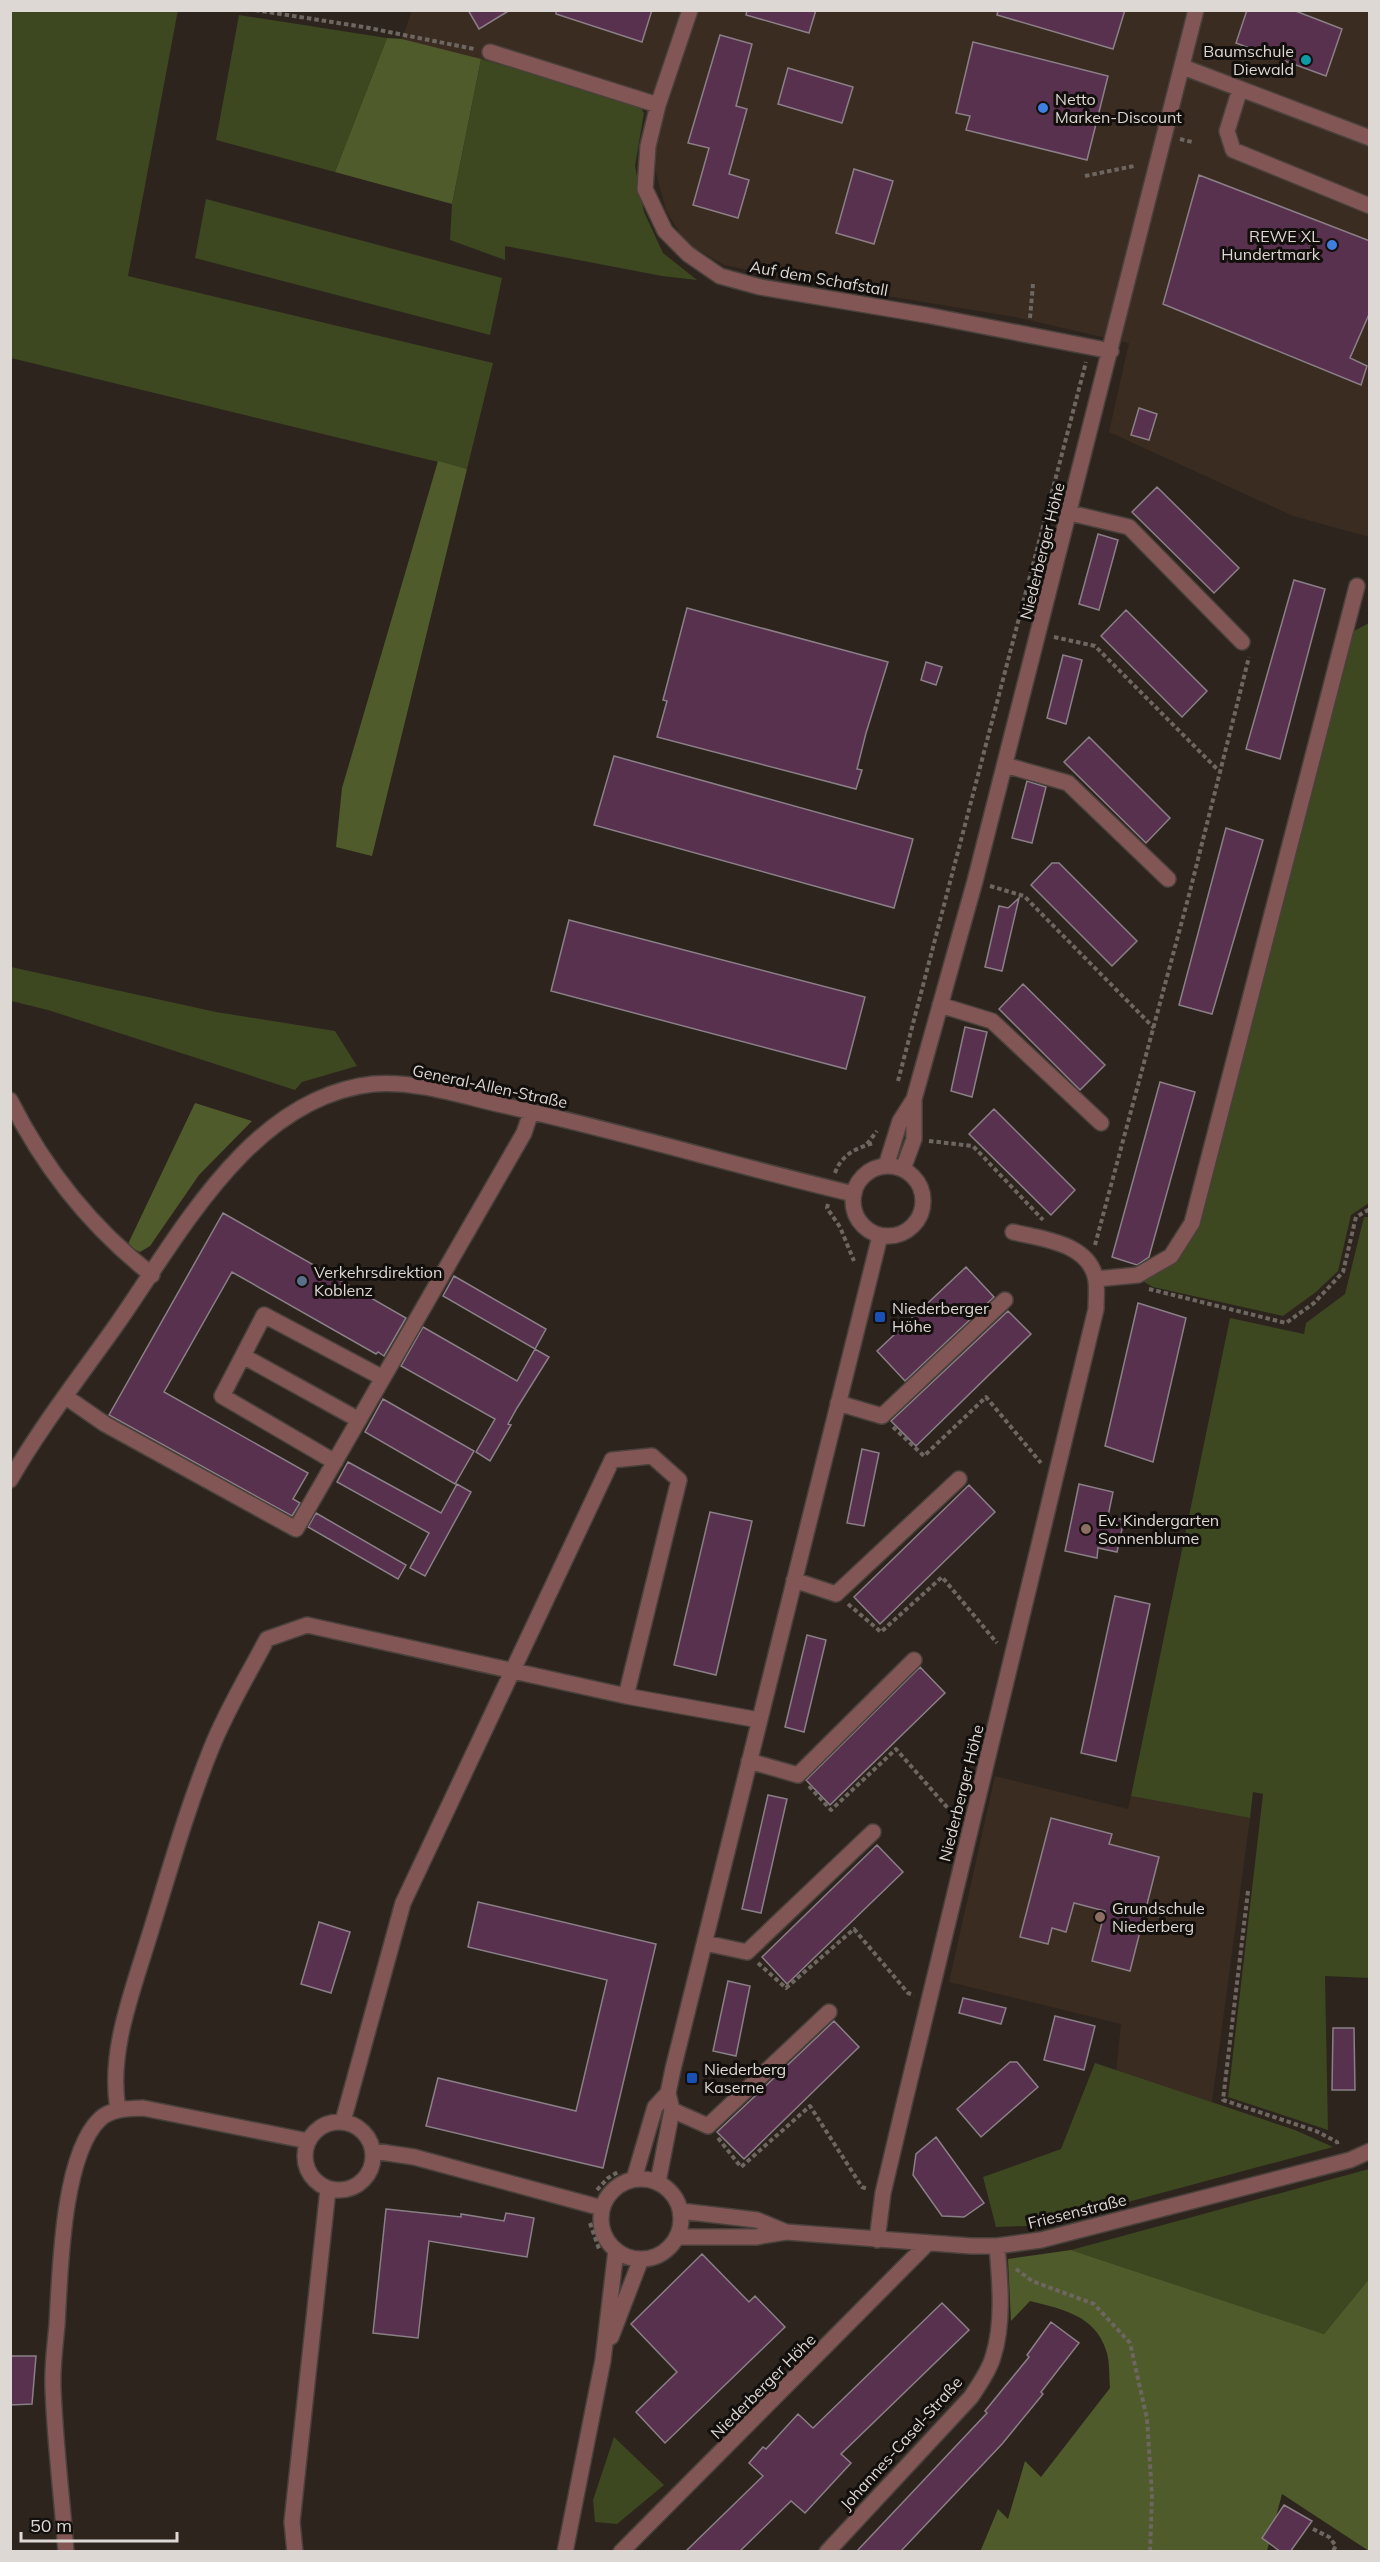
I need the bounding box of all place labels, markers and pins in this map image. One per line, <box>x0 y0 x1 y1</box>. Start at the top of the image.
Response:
place label: Baumschule Diewald <box>1203 41 1294 79</box>
marker: Baumschule Diewald <box>1299 53 1313 67</box>
place label: Netto Marken-Discount <box>1055 89 1182 127</box>
marker: Netto Marken-Discount <box>1036 101 1050 115</box>
place label: REWE XL Hundertmark <box>1221 226 1321 264</box>
marker: REWE XL Hundertmark <box>1325 238 1339 252</box>
place label: Verkehrsdirektion Koblenz <box>314 1262 442 1300</box>
marker: Verkehrsdirektion Koblenz <box>295 1274 309 1288</box>
place label: Niederberger Höhe <box>892 1298 989 1336</box>
marker: Niederberger Höhe <box>873 1310 887 1324</box>
place label: Ev. Kindergarten Sonnenblume <box>1098 1510 1219 1548</box>
marker: Ev. Kindergarten Sonnenblume <box>1079 1522 1093 1536</box>
place label: Grundschule Niederberg <box>1112 1898 1205 1936</box>
marker: Grundschule Niederberg <box>1093 1910 1107 1924</box>
place label: Niederberg Kaserne <box>704 2059 786 2097</box>
marker: Niederberg Kaserne <box>685 2071 699 2085</box>

